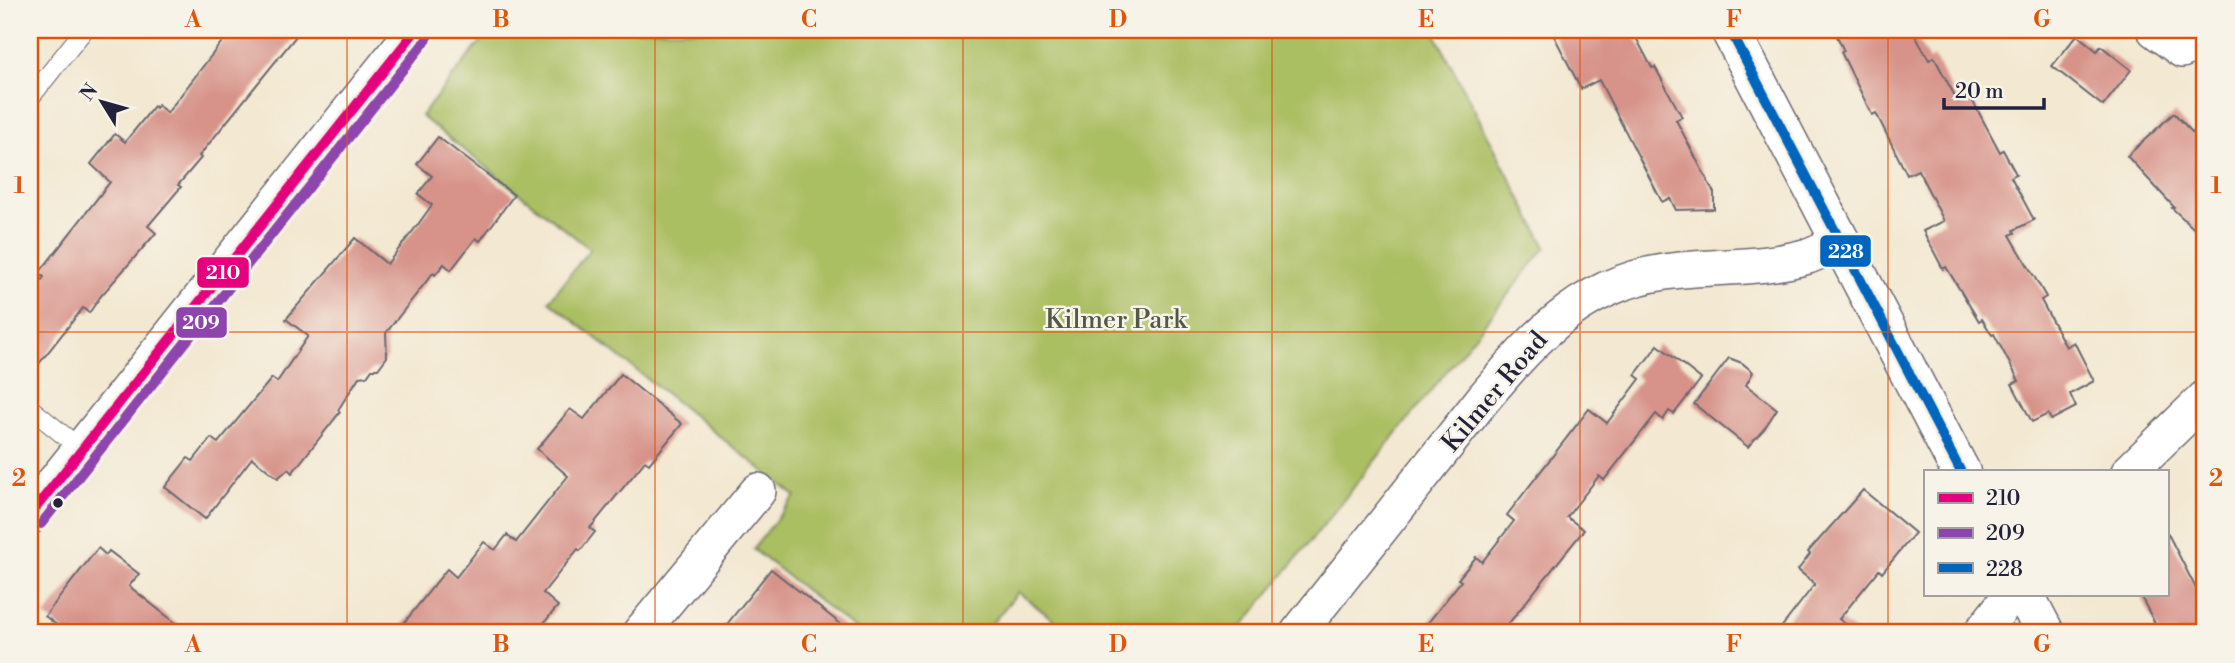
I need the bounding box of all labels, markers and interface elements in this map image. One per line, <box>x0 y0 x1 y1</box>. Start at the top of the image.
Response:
text: A <box>184 6 202 34</box>
text: B <box>492 6 510 34</box>
text: C <box>801 6 817 34</box>
text: D <box>1109 6 1127 34</box>
text: E <box>1418 6 1434 34</box>
text: F <box>1726 6 1742 34</box>
text: G <box>2033 6 2051 34</box>
north arrow <box>66 66 136 136</box>
scale bar <box>1944 66 2044 110</box>
text: N <box>75 79 103 106</box>
text: 20 m <box>1955 79 2004 105</box>
text: 1 <box>13 172 25 200</box>
text: 1 <box>2210 172 2222 200</box>
line badge: 228 <box>1819 234 1872 268</box>
text: 228 <box>1828 240 1864 264</box>
line badge: 210 <box>196 256 250 289</box>
text: 210 <box>206 261 240 285</box>
park label: Kilmer Park <box>1045 304 1188 336</box>
line badge: 209 <box>175 306 228 339</box>
text: 209 <box>182 311 220 335</box>
street label: Kilmer Road <box>1435 324 1555 459</box>
text: 2 <box>12 465 26 493</box>
text: 2 <box>2209 465 2223 493</box>
legend <box>1924 470 2168 596</box>
text: 210 <box>1986 486 2021 512</box>
unlabelled marker <box>51 496 65 510</box>
text: 209 <box>1986 521 2025 547</box>
text: 228 <box>1986 557 2023 583</box>
text: A <box>184 631 202 659</box>
text: B <box>492 631 510 659</box>
text: C <box>801 631 817 659</box>
text: D <box>1109 631 1127 659</box>
text: E <box>1418 631 1434 659</box>
text: F <box>1726 631 1742 659</box>
text: G <box>2033 631 2051 659</box>

